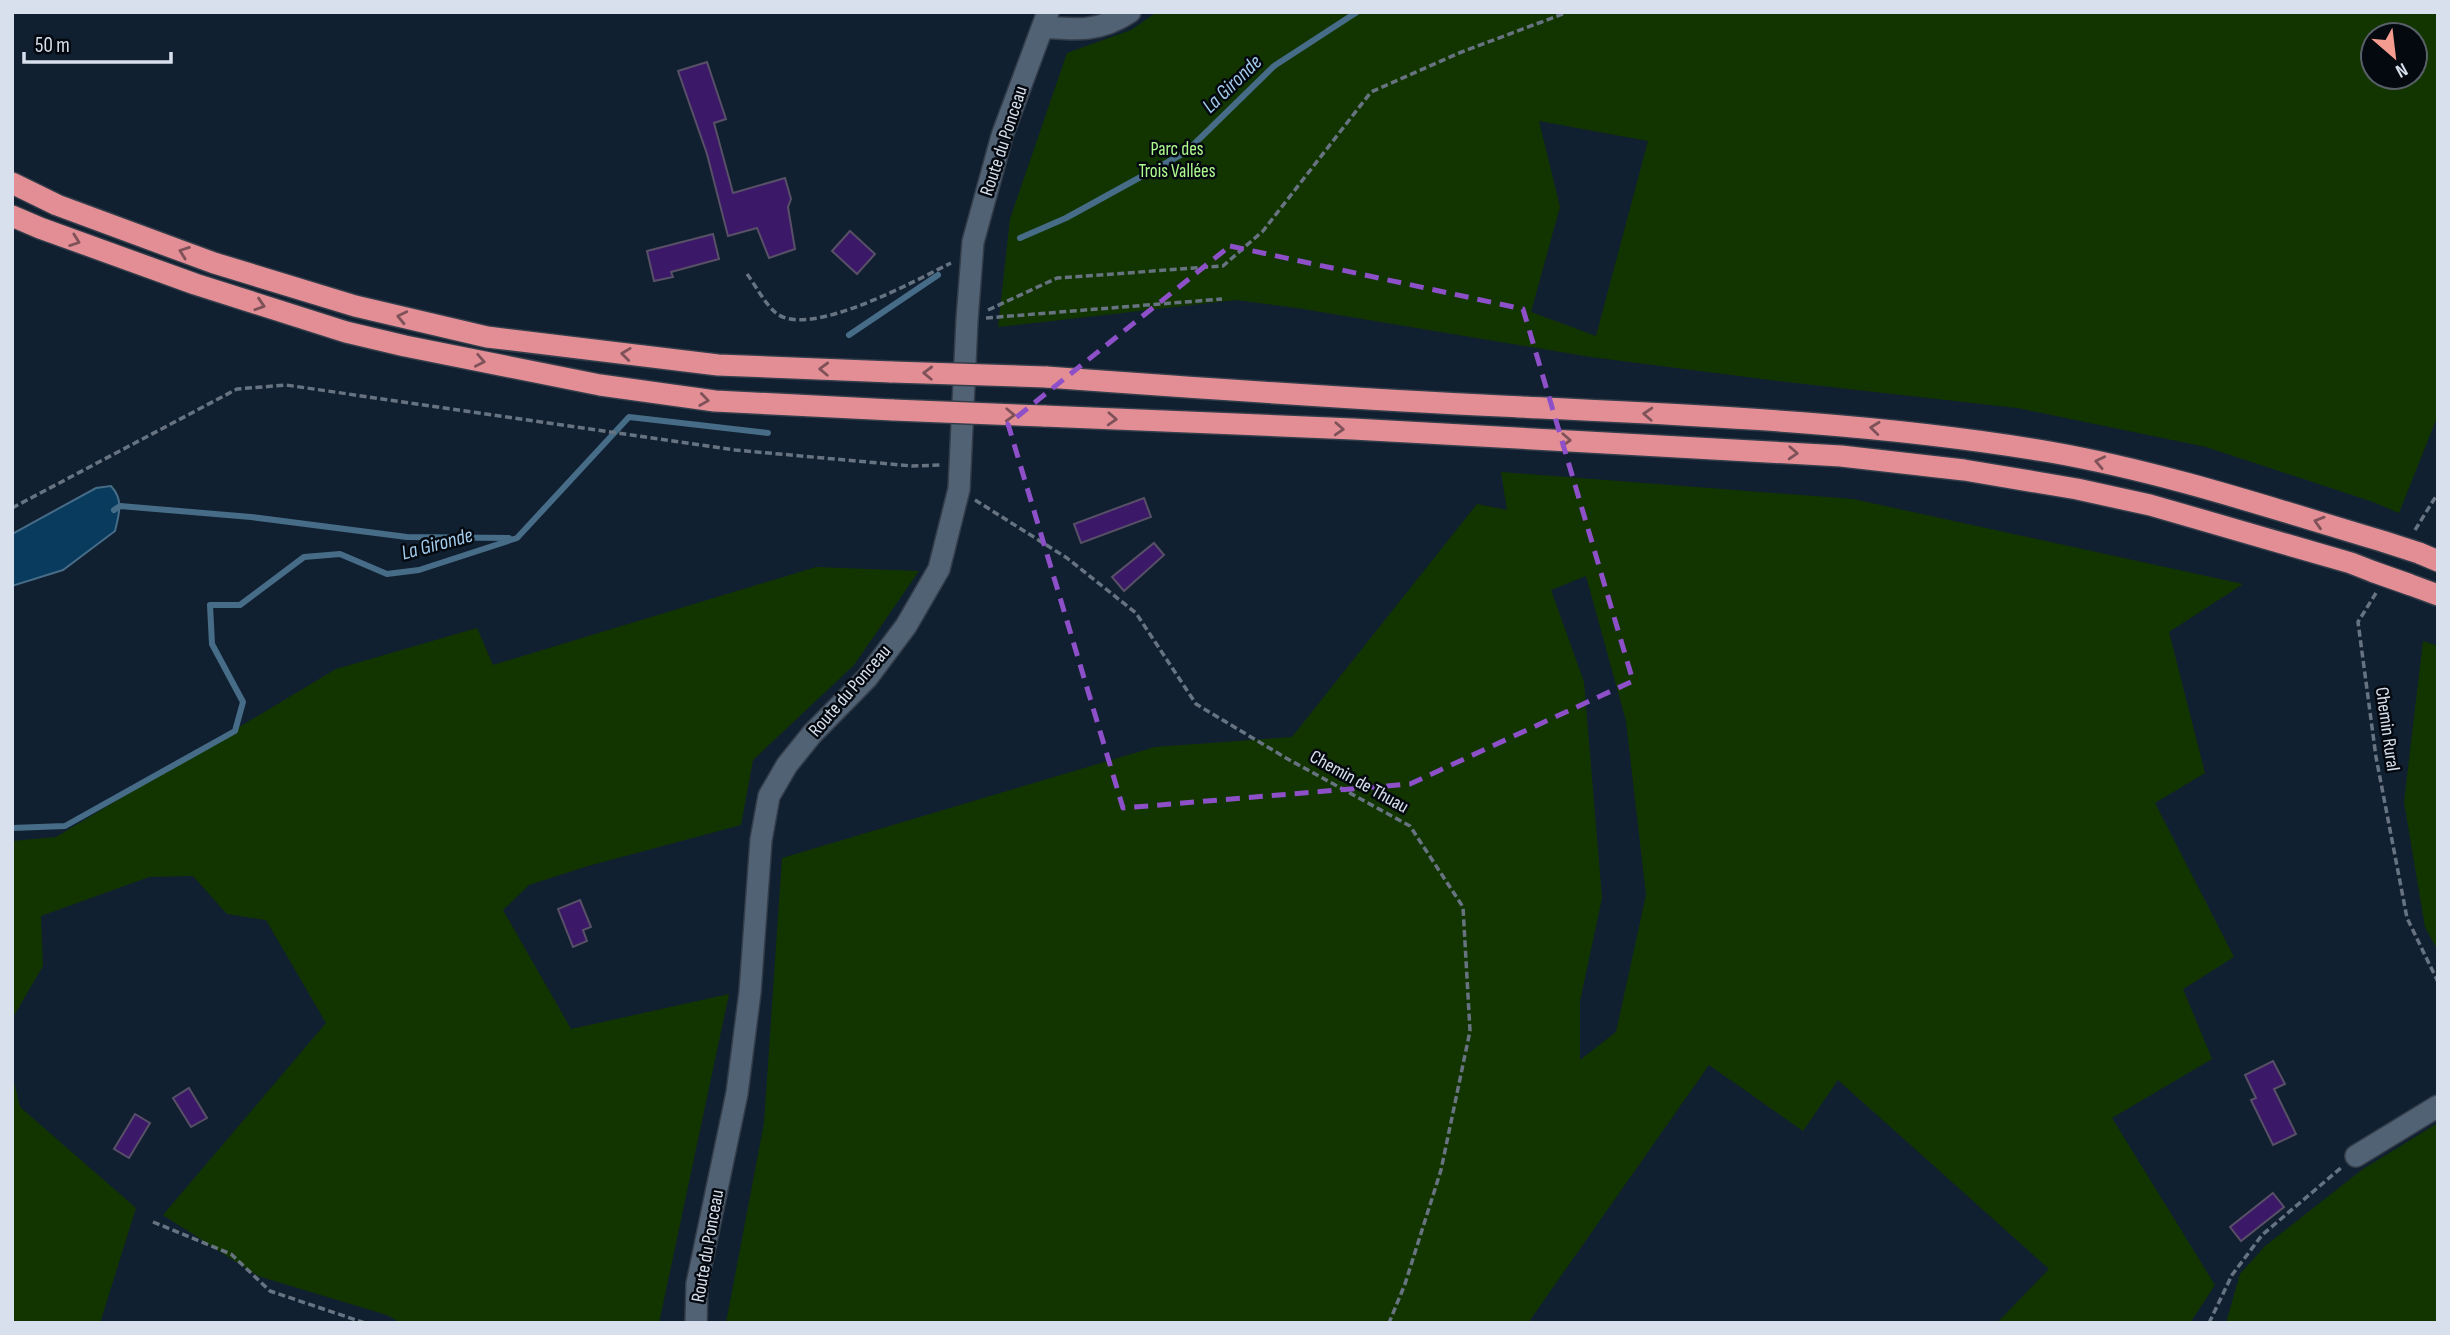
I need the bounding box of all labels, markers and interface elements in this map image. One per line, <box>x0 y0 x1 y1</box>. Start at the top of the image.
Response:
scale bar <box>24 21 172 65</box>
north arrow <box>2359 21 2429 91</box>
text: 50 m <box>35 33 70 58</box>
water label: La Gironde <box>1197 50 1267 118</box>
text: N <box>2391 57 2411 82</box>
street label: Route du Ponceau <box>975 83 1033 199</box>
park label: Parc des Trois Vallées <box>1138 138 1216 183</box>
one-way arrow <box>69 233 81 247</box>
one-way arrow <box>179 246 191 260</box>
one-way arrow <box>253 297 265 312</box>
one-way arrow <box>396 311 408 325</box>
one-way arrow <box>620 347 632 362</box>
one-way arrow <box>474 352 486 367</box>
one-way arrow <box>818 362 829 377</box>
one-way arrow <box>923 365 933 381</box>
one-way arrow <box>698 392 710 407</box>
one-way arrow <box>1642 406 1653 421</box>
one-way arrow <box>1005 407 1016 422</box>
one-way arrow <box>1107 411 1118 426</box>
one-way arrow <box>1334 421 1345 436</box>
one-way arrow <box>1869 421 1881 436</box>
one-way arrow <box>1561 432 1572 447</box>
one-way arrow <box>1788 445 1799 460</box>
one-way arrow <box>2094 456 2106 471</box>
one-way arrow <box>2314 516 2326 531</box>
water label: La Gironde <box>398 522 476 566</box>
street label: Route du Ponceau <box>804 640 896 742</box>
street label: Chemin Rural <box>2370 686 2404 772</box>
street label: Chemin de Thuau <box>1306 745 1412 819</box>
street label: Route du Ponceau <box>687 1188 729 1304</box>

